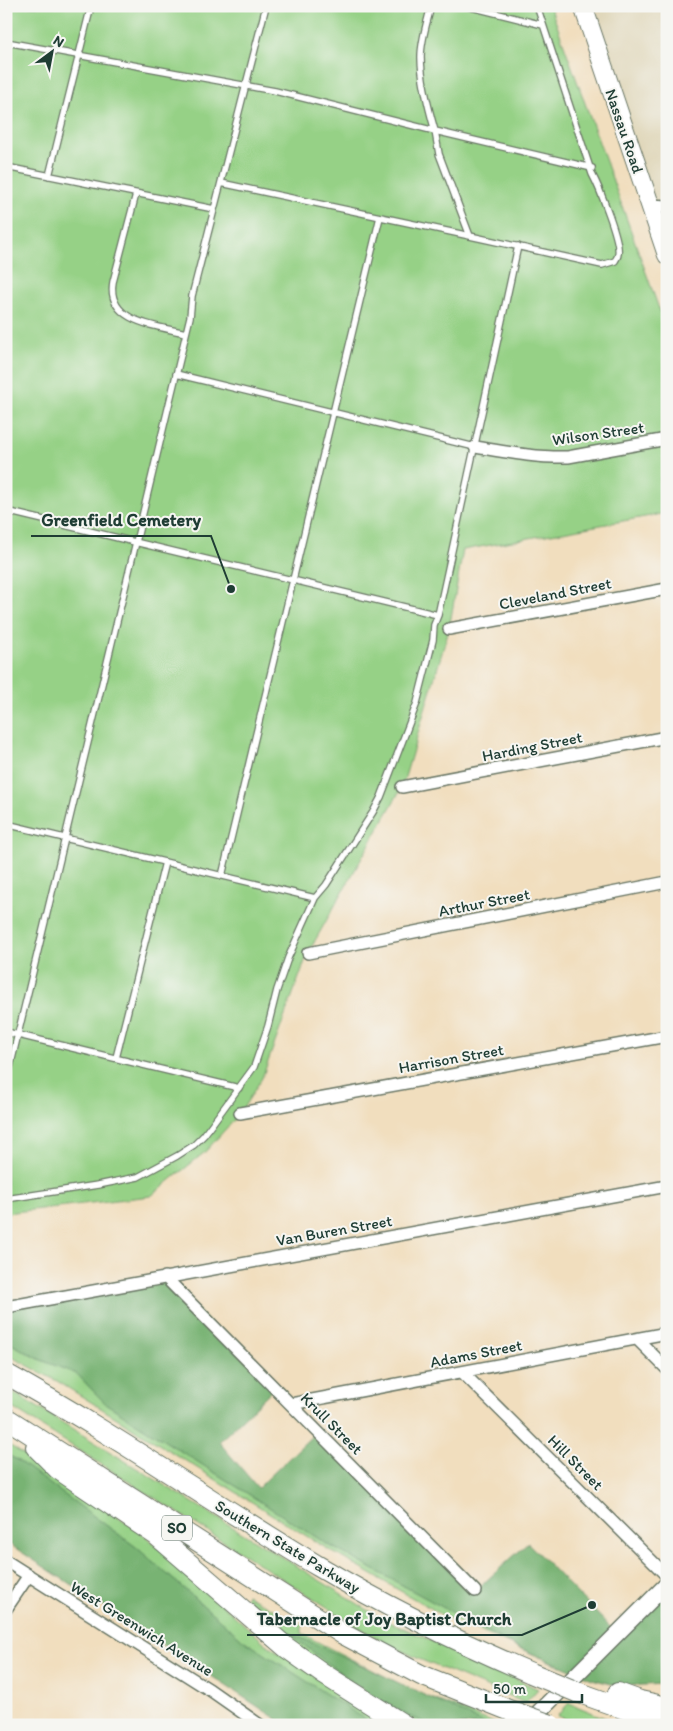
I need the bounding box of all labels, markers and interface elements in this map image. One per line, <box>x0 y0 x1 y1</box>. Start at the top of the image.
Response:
north arrow <box>28 28 78 78</box>
text: N <box>50 32 67 51</box>
street label: Nassau Road <box>601 86 648 176</box>
street label: Wilson Street <box>551 418 645 449</box>
callout: Greenfield Cemetery <box>31 503 211 536</box>
text: Greenfield Cemetery <box>41 509 201 531</box>
street label: Cleveland Street <box>497 573 613 614</box>
street label: Harding Street <box>480 727 584 766</box>
street label: Arthur Street <box>437 884 531 921</box>
street label: Harrison Street <box>397 1040 505 1077</box>
street label: Van Buren Street <box>275 1211 393 1250</box>
street label: Adams Street <box>428 1335 524 1372</box>
street label: Krull Street <box>297 1388 367 1458</box>
street label: Hill Street <box>544 1431 607 1494</box>
street label: Southern State Parkway <box>212 1496 364 1598</box>
road number: SO <box>162 1516 192 1540</box>
street label: West Greenwich Avenue <box>67 1577 217 1680</box>
callout: Tabernacle of Joy Baptist Church <box>247 1602 522 1635</box>
text: Tabernacle of Joy Baptist Church <box>256 1608 512 1630</box>
scale bar <box>486 1671 582 1703</box>
text: 50 m <box>493 1680 526 1698</box>

